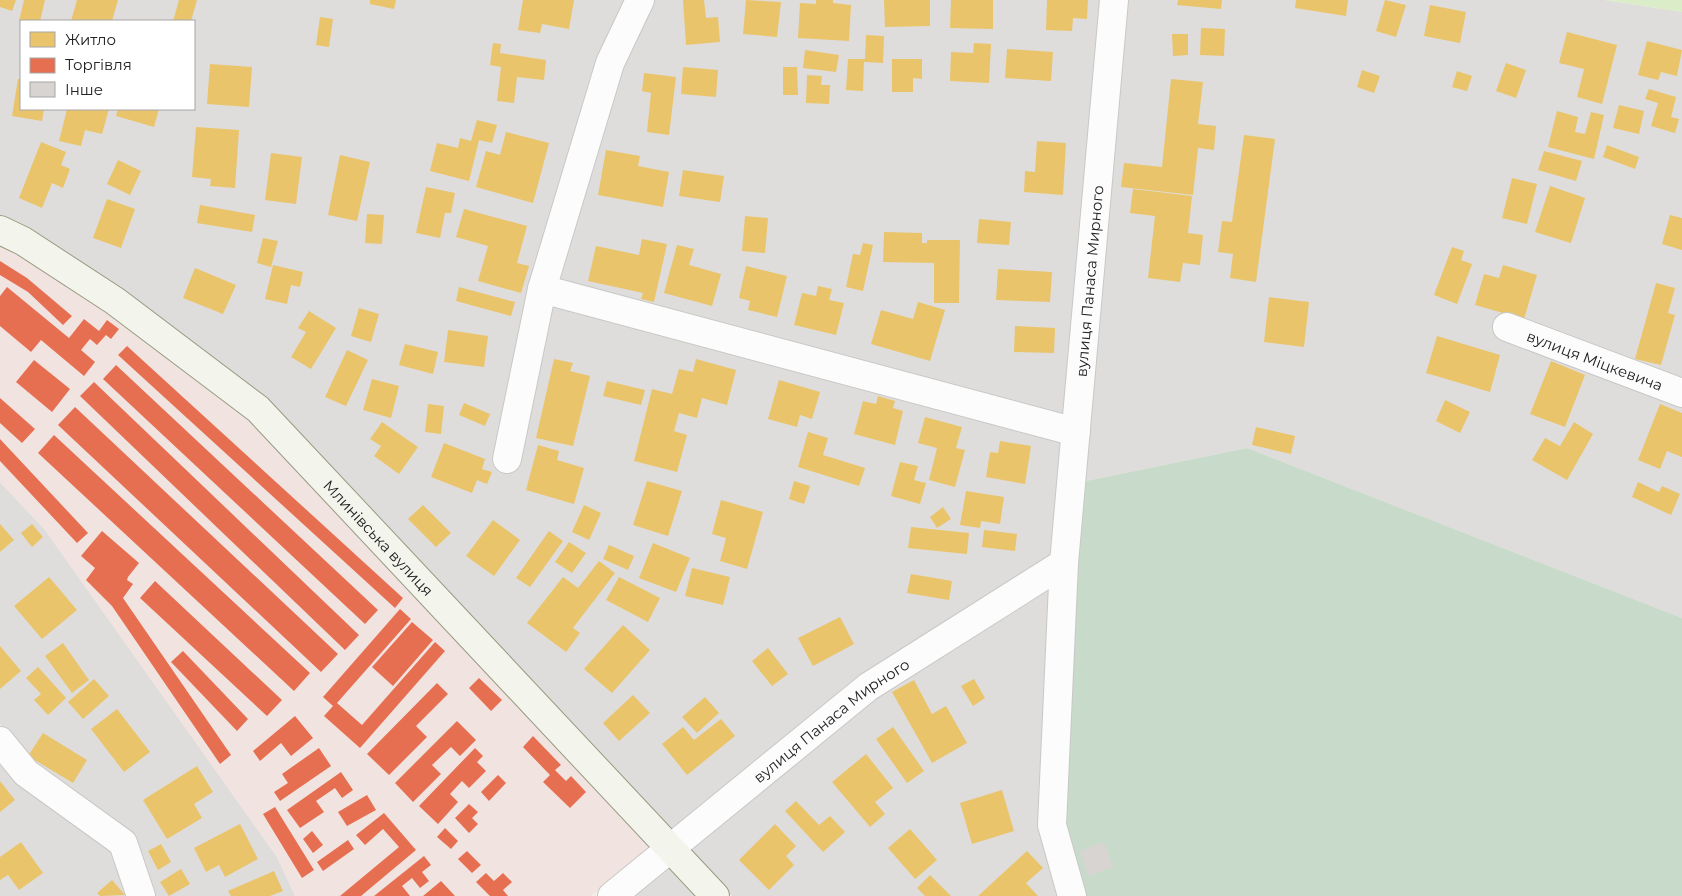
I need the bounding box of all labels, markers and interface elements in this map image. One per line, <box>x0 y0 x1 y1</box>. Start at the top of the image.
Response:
legend <box>20 20 195 110</box>
text: Житло <box>65 30 116 49</box>
text: Торгівля <box>65 55 132 74</box>
text: Інше <box>65 80 103 99</box>
street label: вулиця Панаса Мирного <box>1071 184 1107 378</box>
street label: вулиця Міцкевича <box>1524 326 1666 394</box>
street label: Млинівська вулиця <box>320 476 438 600</box>
street label: вулиця Панаса Мирного <box>749 654 913 787</box>

